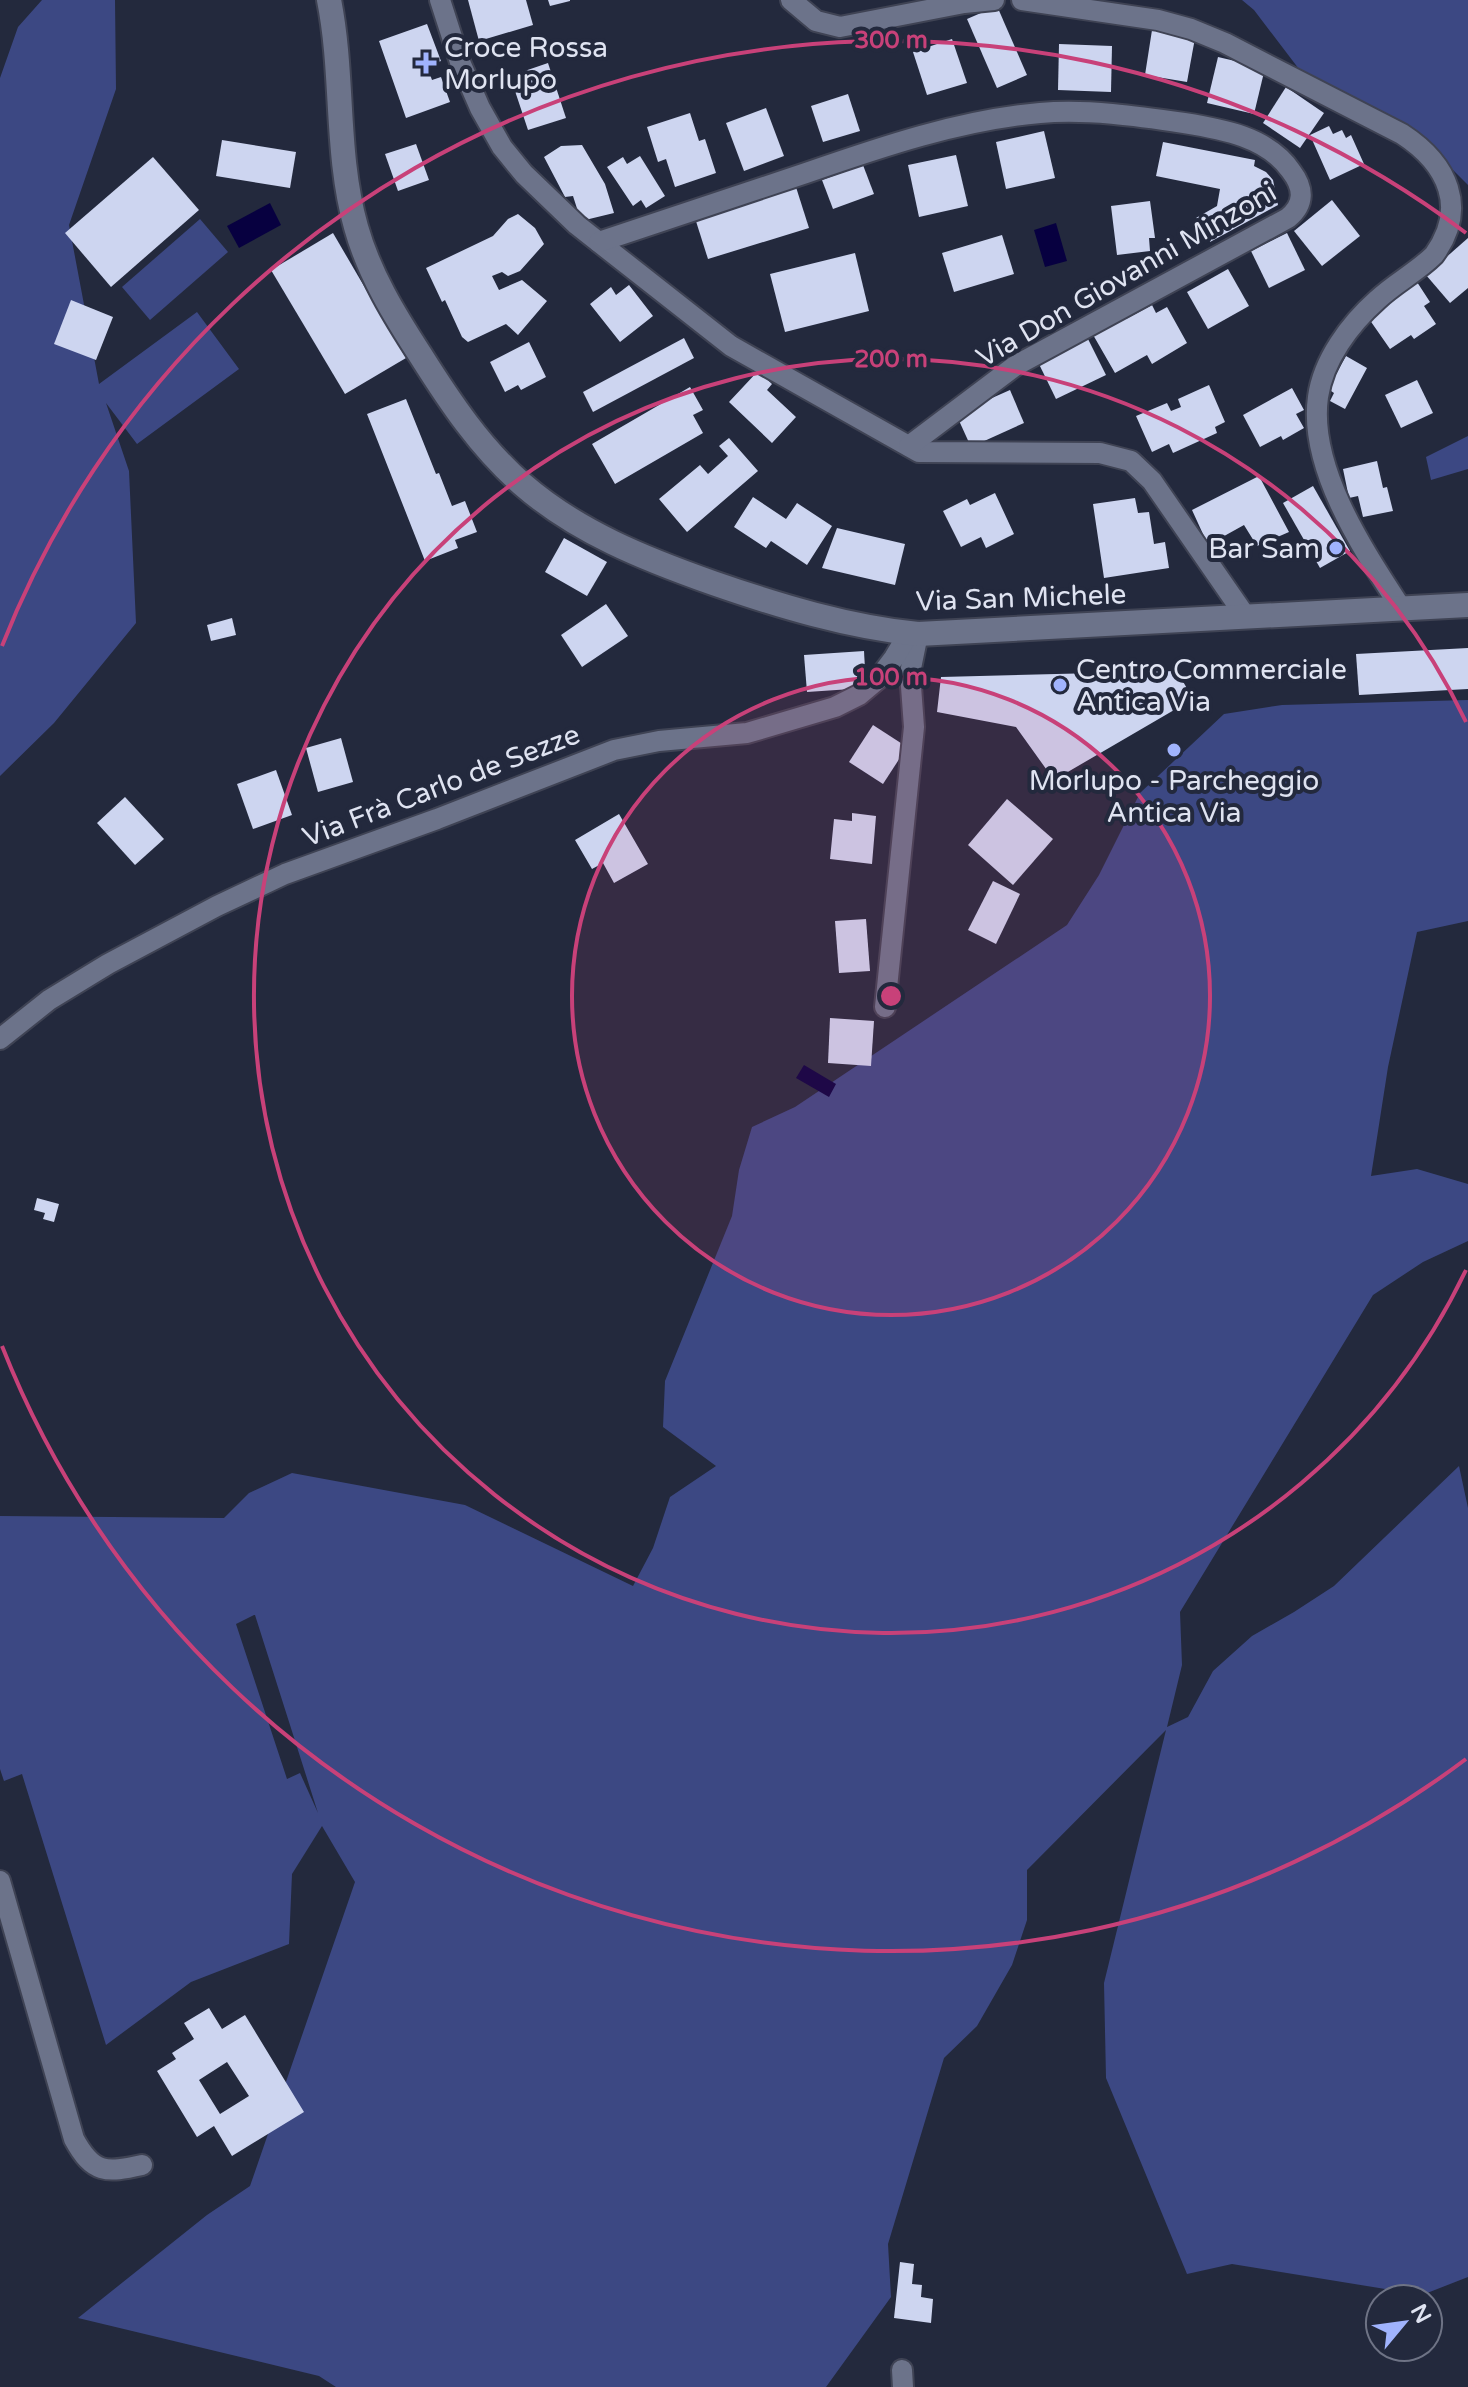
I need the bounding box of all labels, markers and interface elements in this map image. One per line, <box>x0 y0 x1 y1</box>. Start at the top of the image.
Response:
text: 300 m <box>854 26 928 55</box>
place label: Croce Rossa Morlupo <box>444 31 608 97</box>
marker: Croce Rossa Morlupo <box>415 52 437 74</box>
street label: Via Don Giovanni Minzoni <box>971 175 1282 375</box>
text: 200 m <box>854 345 928 374</box>
place label: Bar Sam <box>1208 532 1320 566</box>
marker: Bar Sam <box>1327 539 1345 557</box>
street label: Via San Michele <box>915 577 1127 619</box>
place label: Centro Commerciale Antica Via <box>1076 653 1347 719</box>
text: 100 m <box>854 663 928 692</box>
marker: Centro Commerciale Antica Via <box>1051 676 1069 694</box>
street label: Via Frà Carlo de Sezze <box>298 717 585 854</box>
marker: Morlupo - Parcheggio Antica Via <box>1165 741 1183 759</box>
place label: Morlupo - Parcheggio Antica Via <box>1029 764 1319 830</box>
centre of rings <box>877 982 905 1010</box>
north arrow <box>1364 2283 1444 2363</box>
text: N <box>1405 2300 1436 2328</box>

